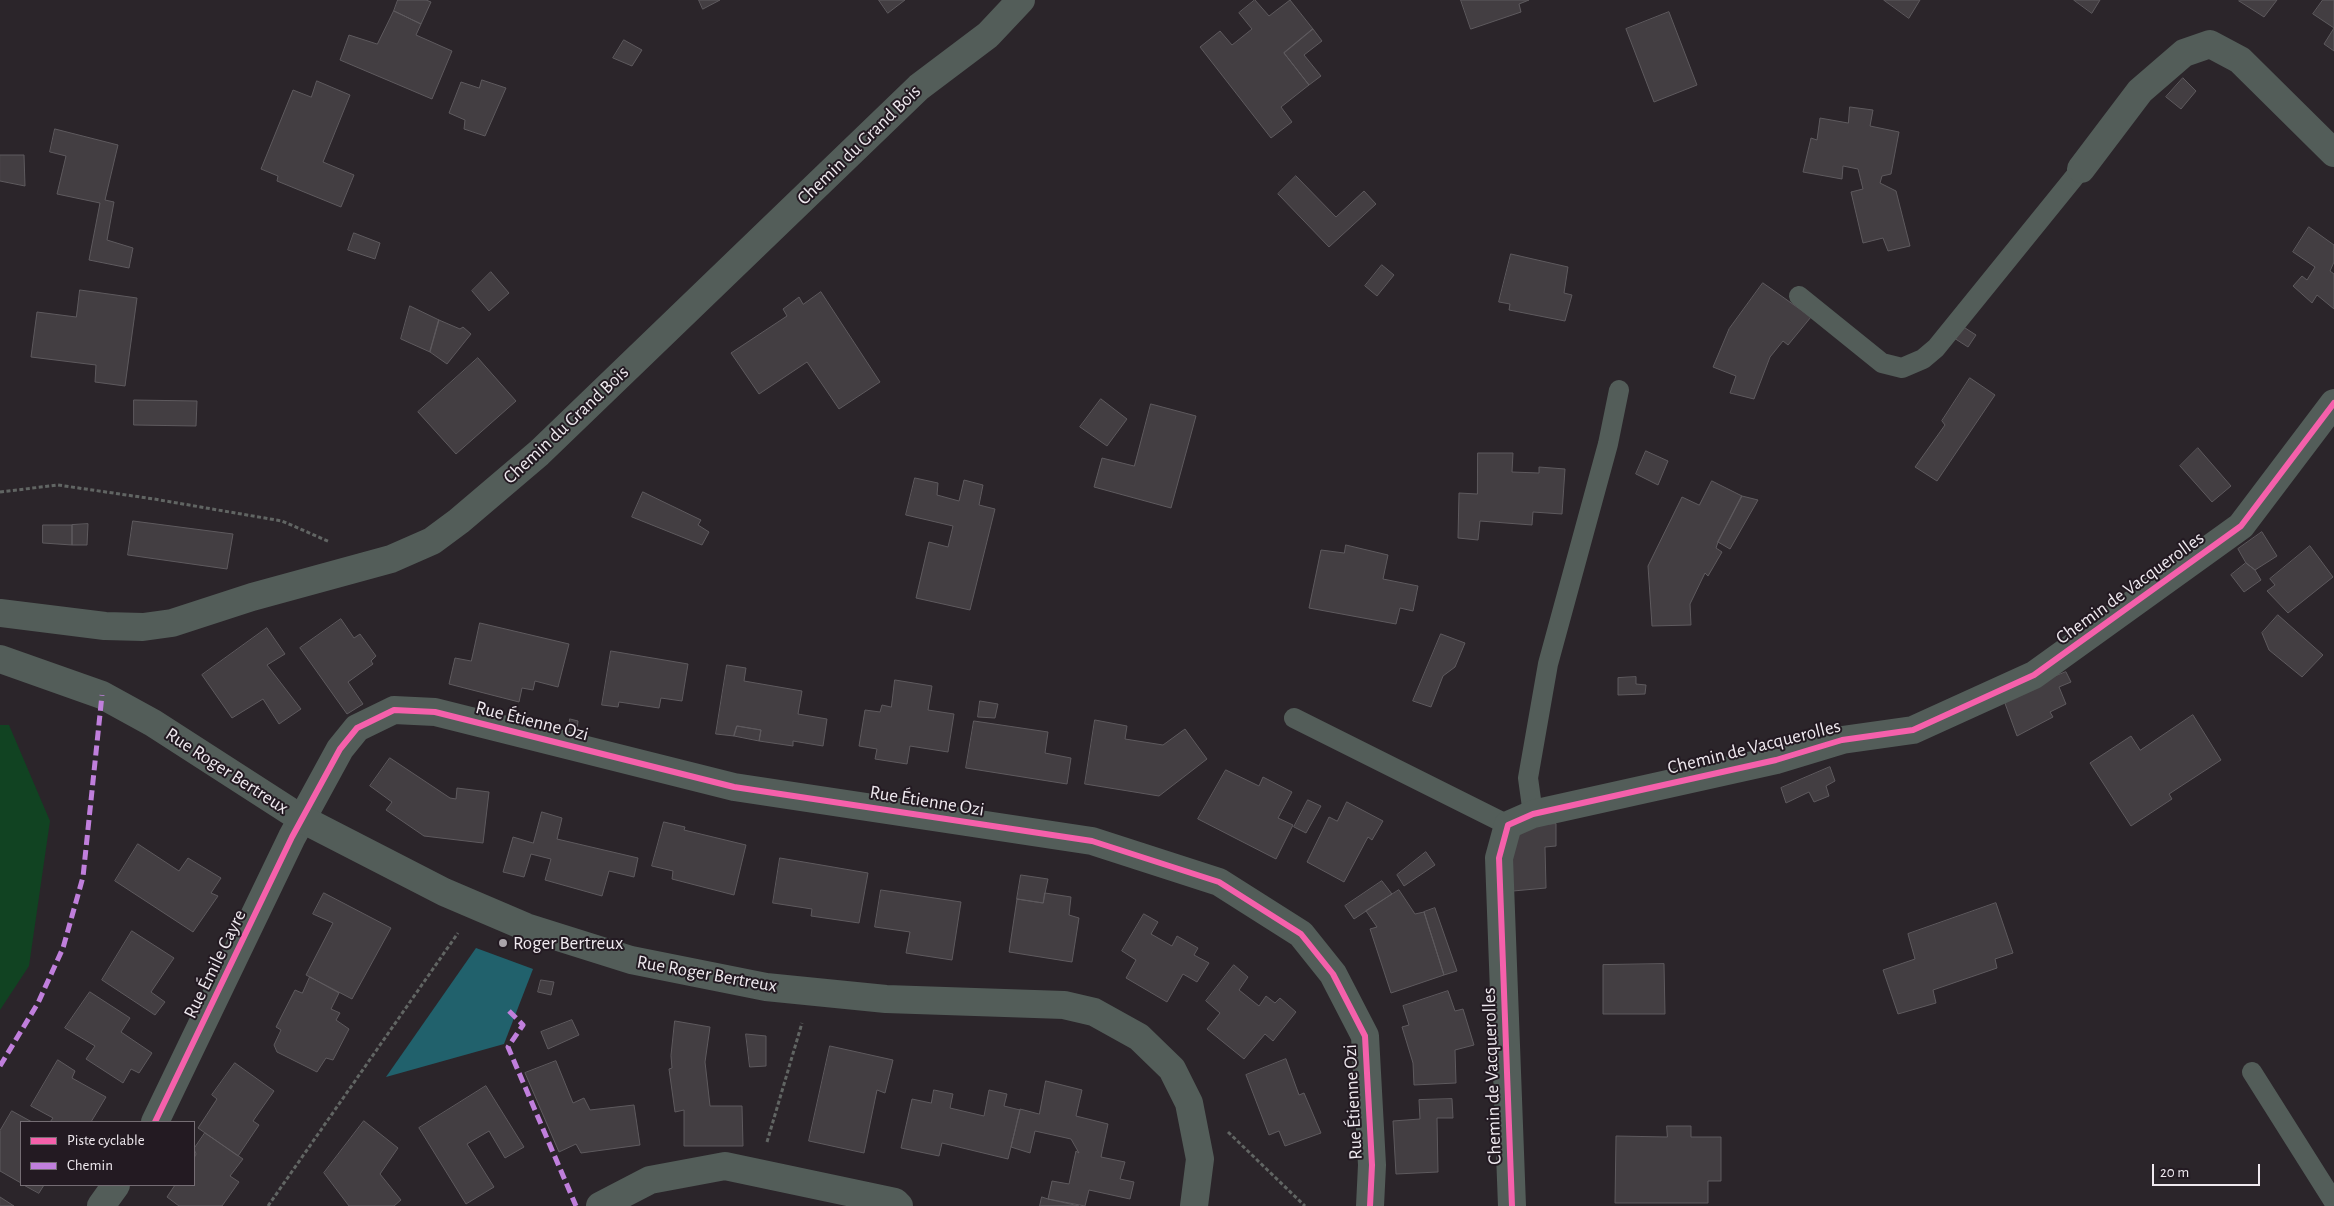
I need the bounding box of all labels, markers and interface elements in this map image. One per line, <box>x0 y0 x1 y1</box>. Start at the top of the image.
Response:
street label: Chemin du Grand Bois <box>792 80 926 210</box>
street label: Chemin du Grand Bois <box>499 361 633 489</box>
street label: Chemin de Vacquerolles <box>2051 527 2209 649</box>
street label: Rue Étienne Ozi <box>473 696 591 746</box>
street label: Chemin de Vacquerolles <box>1665 714 1843 780</box>
street label: Rue Roger Bertreux <box>161 723 293 819</box>
street label: Rue Étienne Ozi <box>868 781 986 821</box>
street label: Rue Émile Cayre <box>179 906 251 1022</box>
place label: Roger Bertreux <box>513 932 623 954</box>
marker: Roger Bertreux <box>497 937 509 949</box>
street label: Rue Roger Bertreux <box>635 950 779 998</box>
street label: Chemin de Vacquerolles <box>1478 987 1506 1165</box>
street label: Rue Étienne Ozi <box>1339 1044 1367 1160</box>
legend <box>20 1121 195 1186</box>
text: Piste cyclable <box>67 1133 145 1148</box>
scale bar <box>2154 1154 2262 1186</box>
text: Chemin <box>67 1158 113 1173</box>
text: 20 m <box>2160 1165 2189 1180</box>

